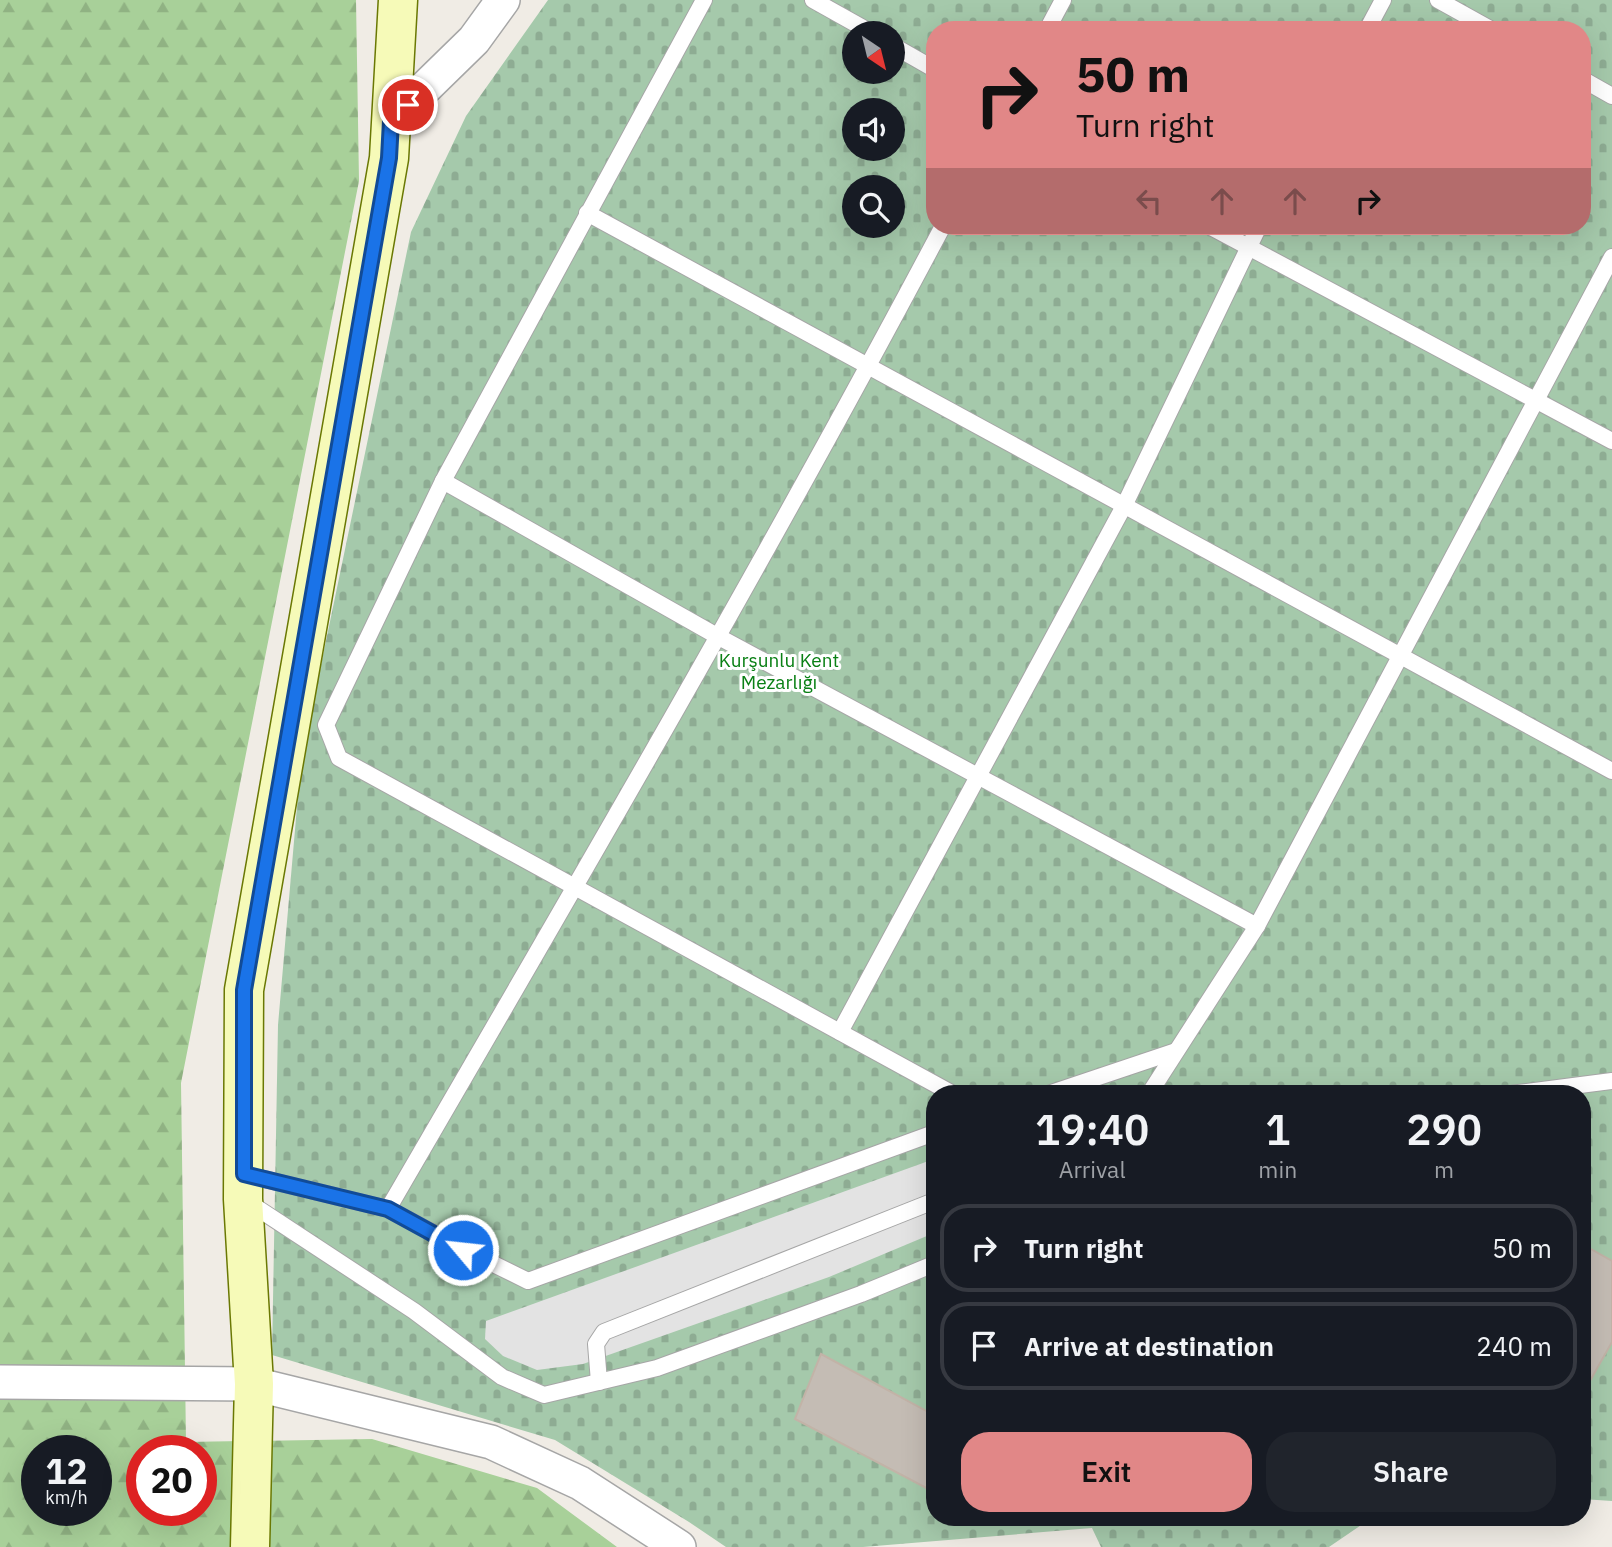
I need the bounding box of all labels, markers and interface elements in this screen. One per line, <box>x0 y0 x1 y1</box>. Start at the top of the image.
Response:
north arrow <box>842 21 905 84</box>
map controls <box>842 21 905 238</box>
text: 50 m <box>1076 42 1190 105</box>
icon: right <box>961 49 1052 140</box>
pin <box>378 75 438 135</box>
icon: arrive <box>389 86 427 124</box>
button: sound <box>842 98 905 161</box>
text: Turn right <box>1076 104 1214 146</box>
button: search <box>842 175 905 238</box>
icon: left <box>1130 182 1168 220</box>
icon: ahead <box>1203 182 1241 220</box>
icon: ahead <box>1276 182 1314 220</box>
icon: right <box>1349 182 1387 220</box>
park label: Kurşunlu Kent Mezarlığı <box>719 648 839 694</box>
text: 19:40 <box>1035 1102 1149 1157</box>
text: 1 <box>1265 1102 1290 1157</box>
text: 290 <box>1406 1102 1482 1157</box>
text: Arrival <box>1059 1154 1126 1184</box>
text: min <box>1258 1154 1297 1184</box>
text: m <box>1434 1154 1454 1184</box>
position arrow <box>426 1213 500 1287</box>
icon: right <box>965 1229 1003 1267</box>
text: Turn right <box>1024 1231 1143 1265</box>
text: 50 m <box>1492 1231 1552 1265</box>
icon: arrive <box>965 1327 1003 1365</box>
text: Arrive at destination <box>1024 1329 1274 1363</box>
text: 240 m <box>1476 1329 1552 1363</box>
button: Exit <box>961 1432 1252 1512</box>
button: Share <box>1266 1432 1556 1512</box>
speed limit sign: 20 <box>126 1435 217 1526</box>
text: 12 <box>45 1448 88 1494</box>
text: km/h <box>45 1486 88 1509</box>

